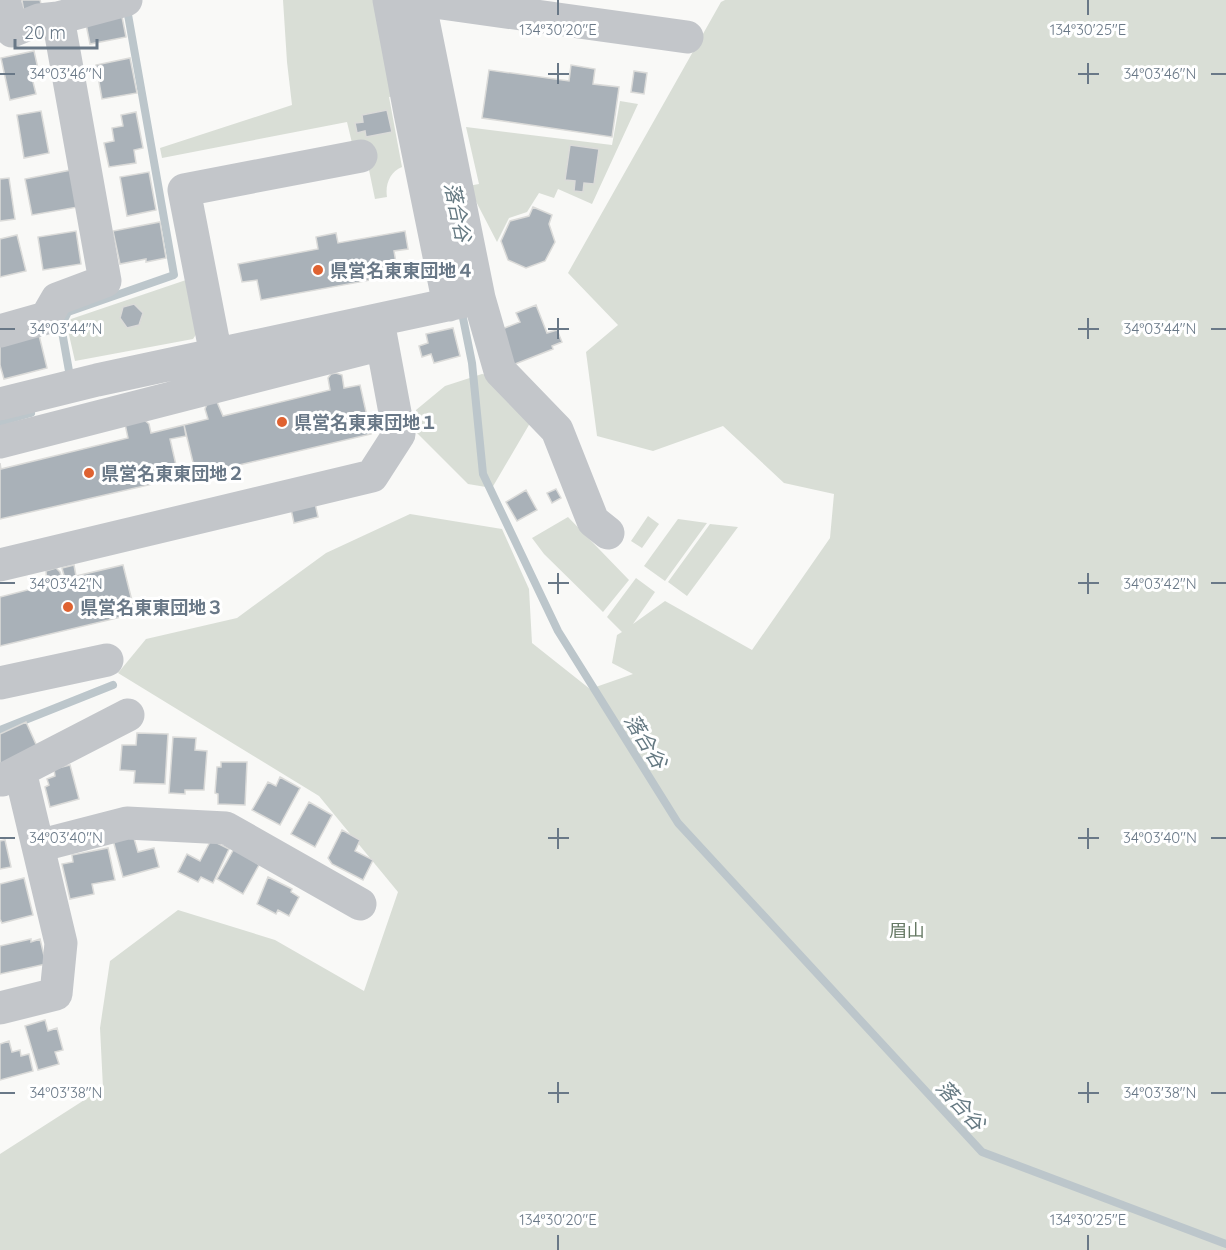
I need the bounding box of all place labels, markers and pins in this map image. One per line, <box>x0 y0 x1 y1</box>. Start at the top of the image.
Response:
place label: 県営名東東団地４ <box>330 259 474 282</box>
marker: 県営名東東団地４ <box>311 263 325 277</box>
place label: 県営名東東団地１ <box>294 411 438 434</box>
marker: 県営名東東団地１ <box>275 415 289 429</box>
place label: 県営名東東団地２ <box>101 462 245 485</box>
marker: 県営名東東団地２ <box>82 466 96 480</box>
place label: 県営名東東団地３ <box>80 596 224 619</box>
marker: 県営名東東団地３ <box>61 600 75 614</box>

